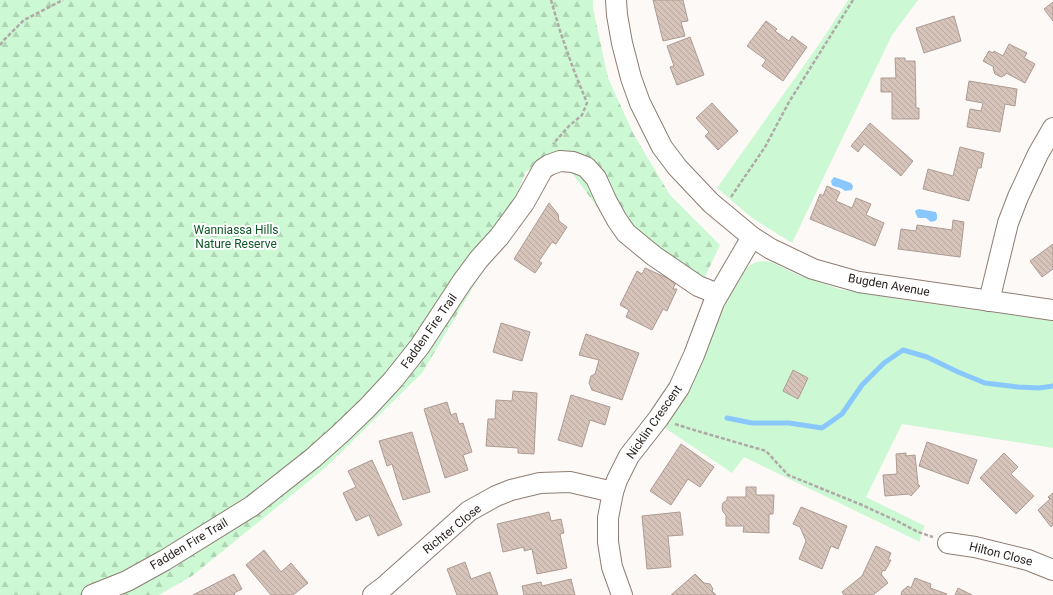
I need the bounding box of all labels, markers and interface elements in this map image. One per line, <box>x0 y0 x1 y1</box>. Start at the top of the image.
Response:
park label: Wanniassa Hills Nature Reserve <box>193 223 279 251</box>
street label: Bugden Avenue <box>847 271 931 299</box>
street label: Fadden Fire Trail <box>398 291 460 371</box>
street label: Nicklin Crescent <box>623 382 685 462</box>
street label: Richter Close <box>420 501 484 557</box>
street label: Fadden Fire Trail <box>148 515 230 573</box>
street label: Hilton Close <box>968 539 1034 569</box>

